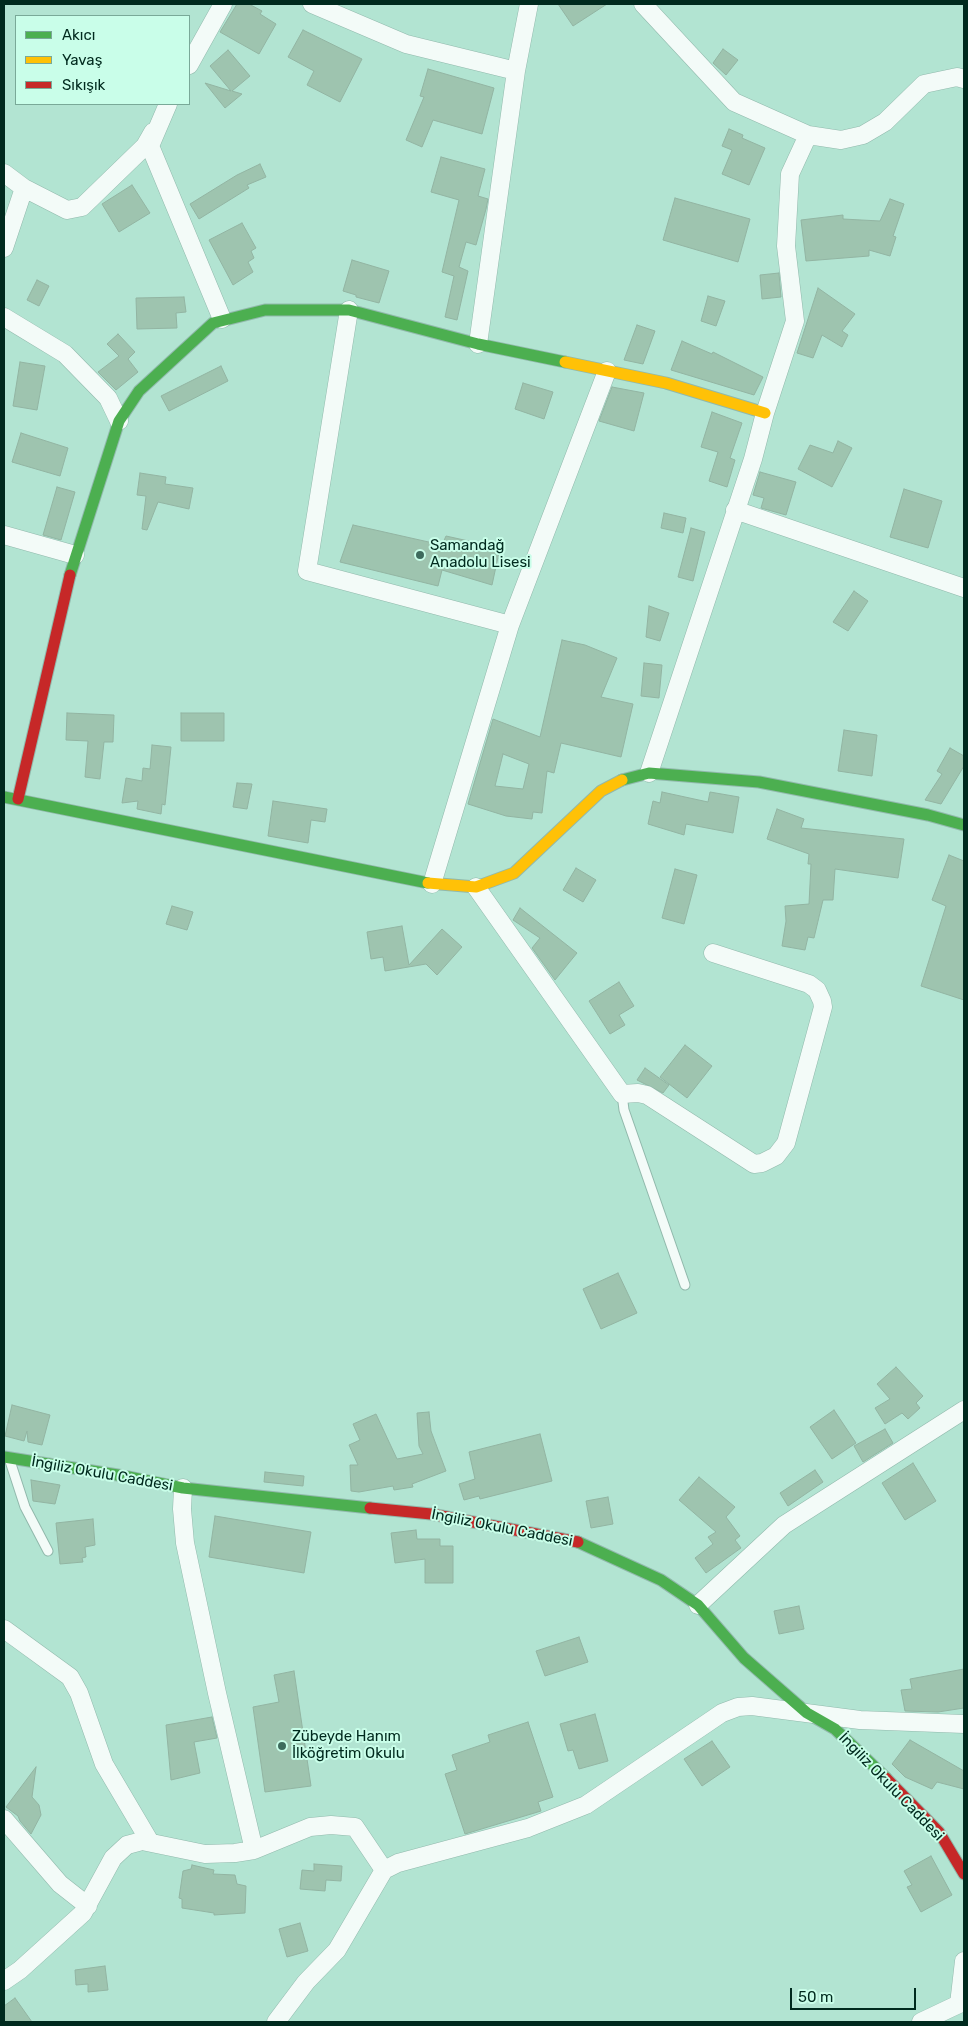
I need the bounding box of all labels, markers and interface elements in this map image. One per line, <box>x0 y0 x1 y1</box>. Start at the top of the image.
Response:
legend <box>15 15 190 105</box>
text: Akıcı <box>62 26 95 44</box>
text: Yavaş <box>62 51 102 69</box>
text: Sıkışık <box>62 76 105 94</box>
place label: Samandağ Anadolu Lisesi <box>430 537 531 572</box>
marker: Samandağ Anadolu Lisesi <box>414 549 426 561</box>
street label: İngiliz Okulu Caddesi <box>30 1453 174 1495</box>
street label: İngiliz Okulu Caddesi <box>430 1505 574 1551</box>
place label: Zübeyde Hanım İlköğretim Okulu <box>292 1728 405 1763</box>
street label: İngiliz Okulu Caddesi <box>835 1729 947 1845</box>
marker: Zübeyde Hanım İlköğretim Okulu <box>276 1740 288 1752</box>
scale bar <box>793 1978 919 2010</box>
text: 50 m <box>798 1988 833 2006</box>

